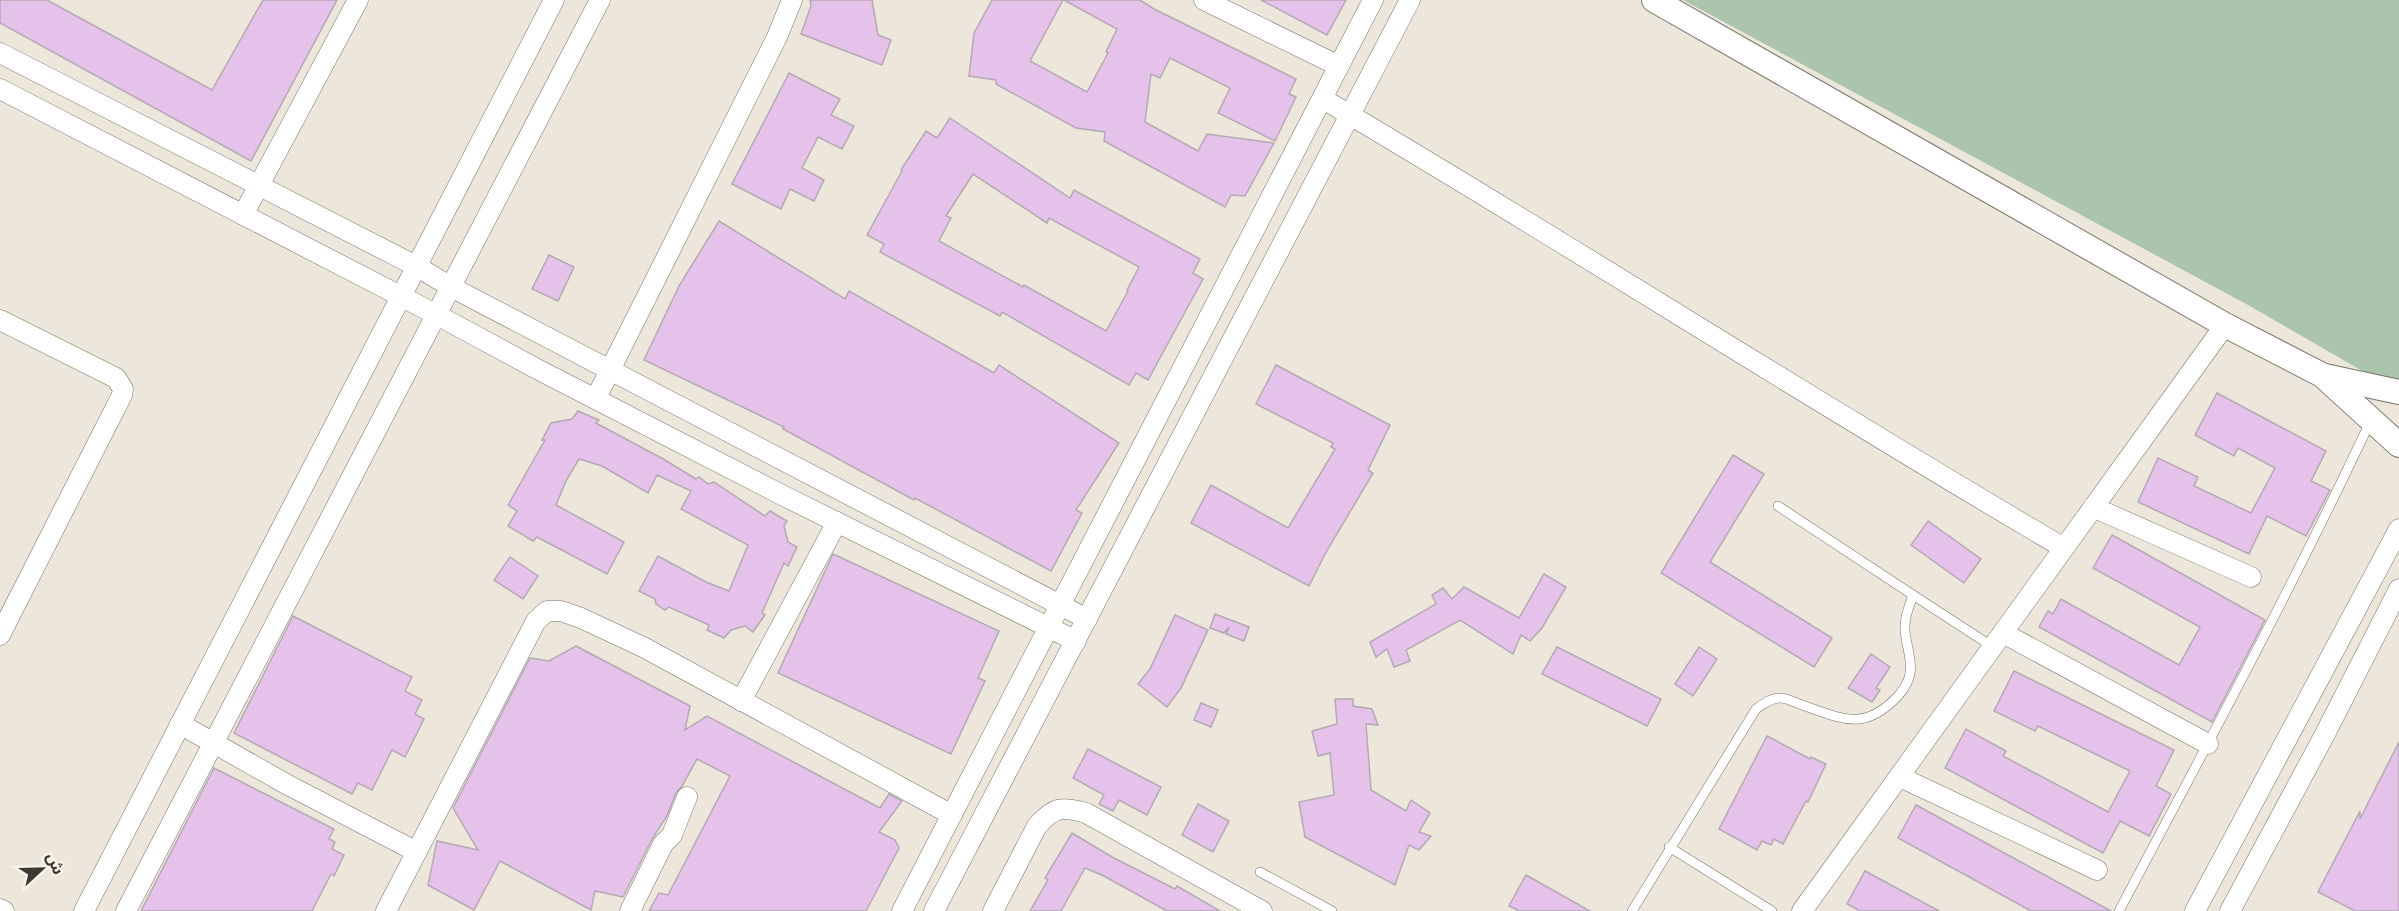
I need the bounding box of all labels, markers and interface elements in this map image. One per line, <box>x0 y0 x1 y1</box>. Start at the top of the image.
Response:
north arrow <box>12 839 72 899</box>
text: ش <box>42 849 70 878</box>

